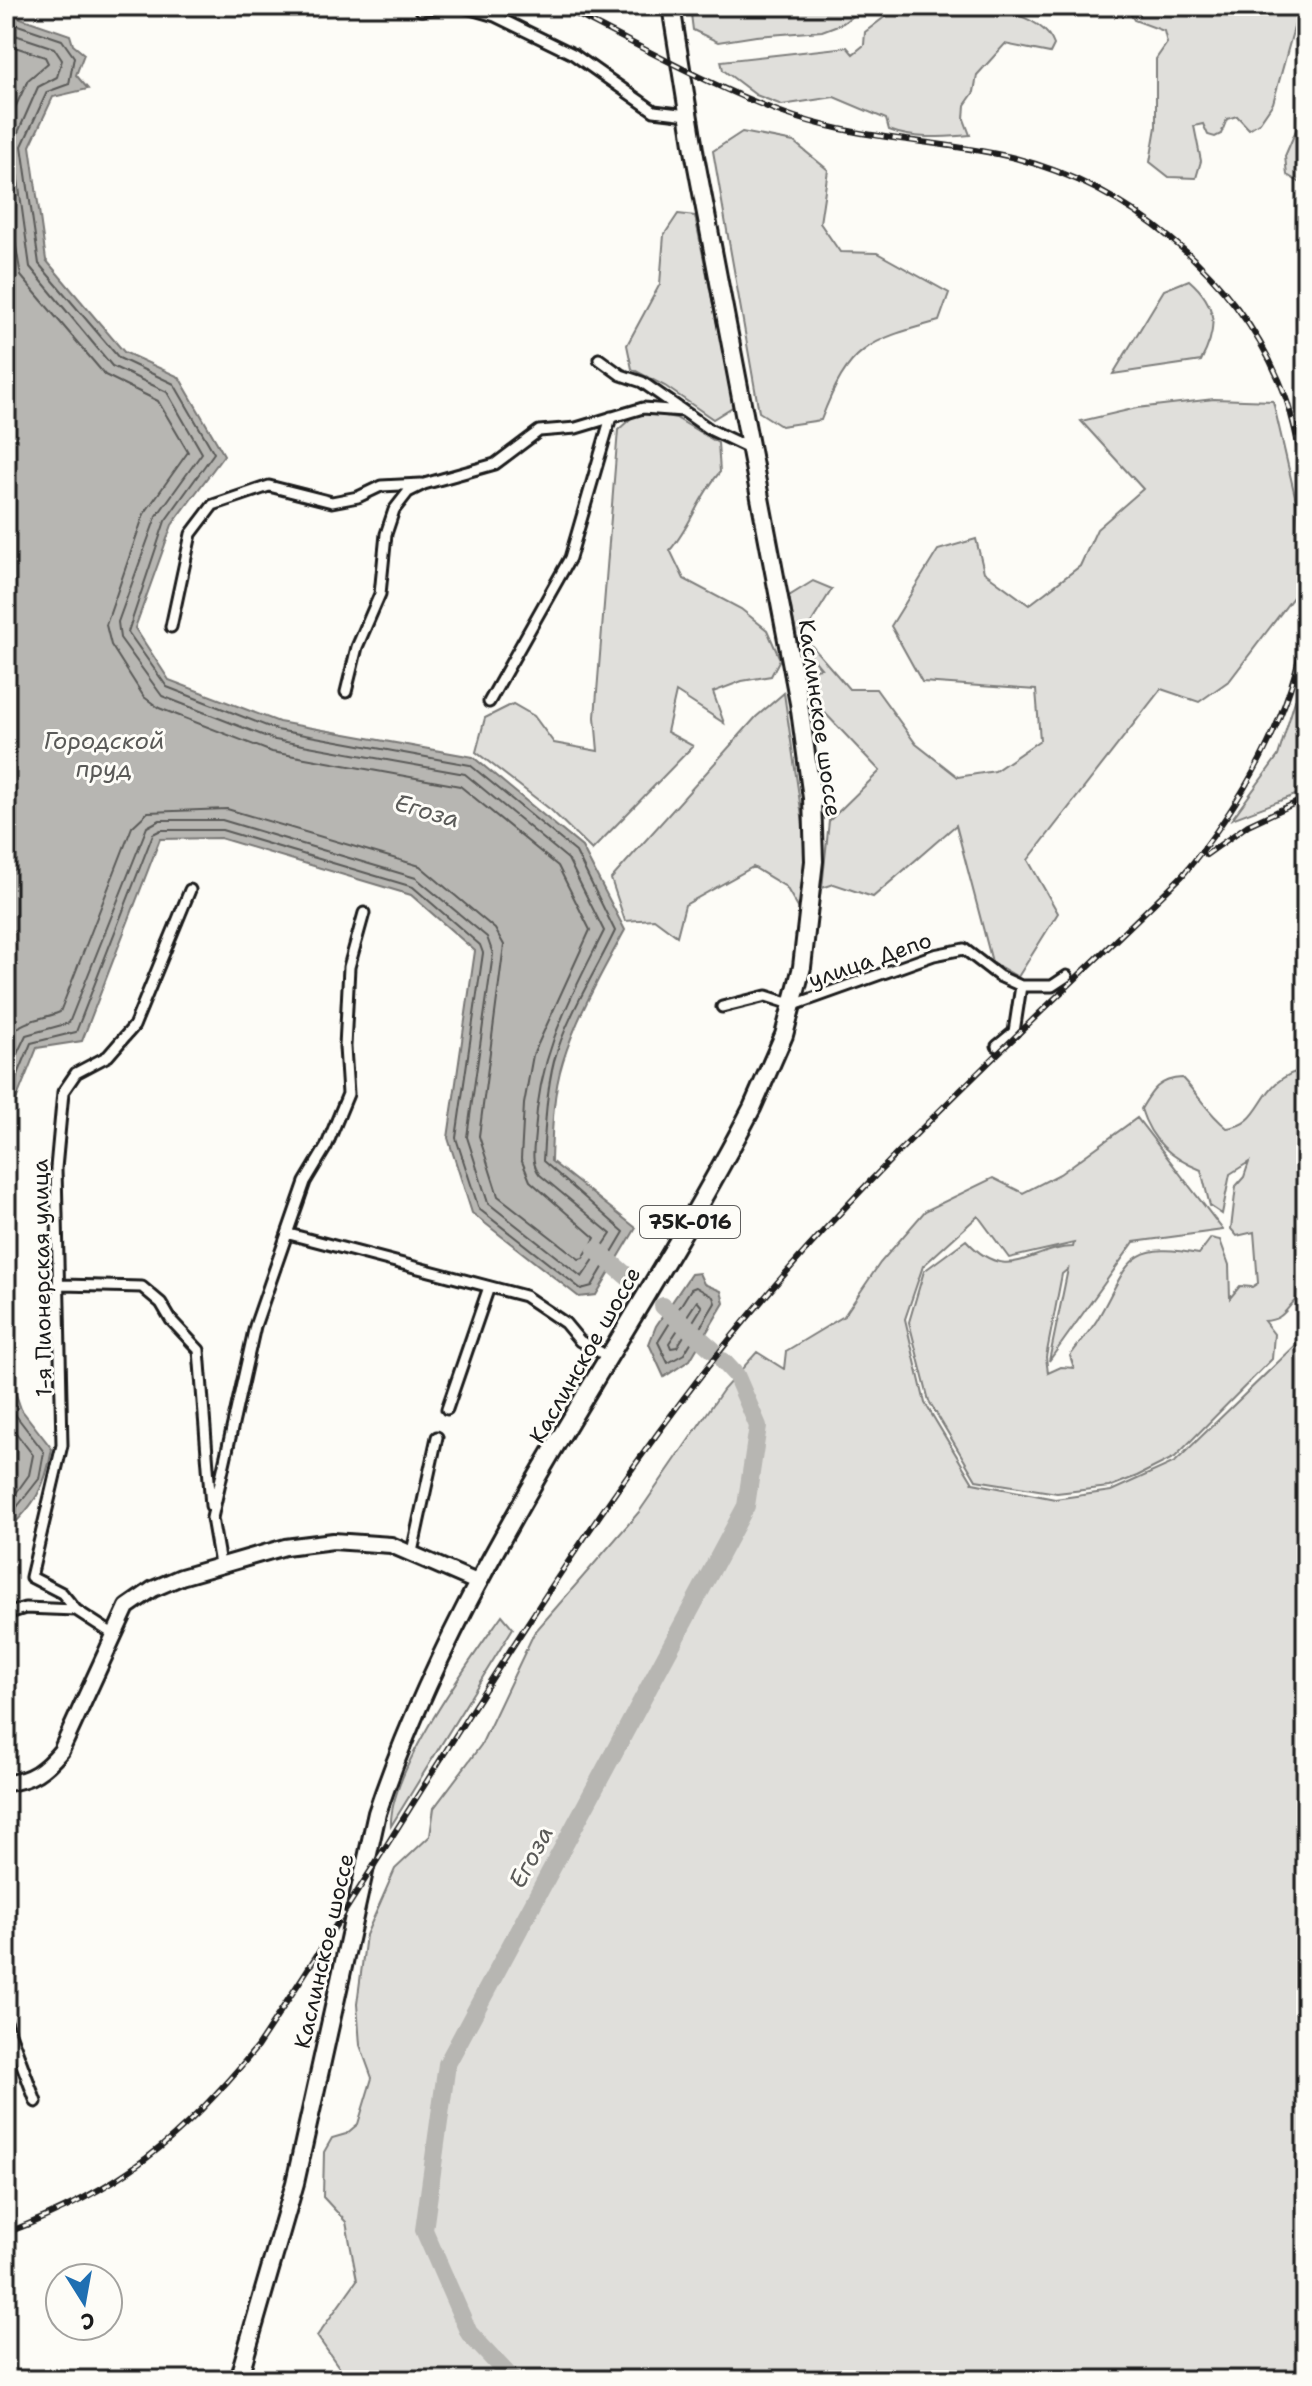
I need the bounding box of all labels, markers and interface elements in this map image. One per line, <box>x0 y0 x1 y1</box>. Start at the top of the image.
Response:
street label: Каслинское шоссе <box>792 617 848 819</box>
water label: Городской пруд <box>43 725 165 785</box>
water label: Егоза <box>391 786 463 836</box>
street label: улица Депо <box>805 925 935 995</box>
street label: 1-я Пионерская улица <box>25 1158 59 1397</box>
road number: 75К-016 <box>640 1206 740 1238</box>
street label: Каслинское шоссе <box>523 1262 647 1448</box>
water label: Егоза <box>501 1820 561 1894</box>
street label: Каслинское шоссе <box>287 1851 361 2051</box>
north arrow <box>44 2262 124 2342</box>
text: С <box>78 2306 97 2337</box>

